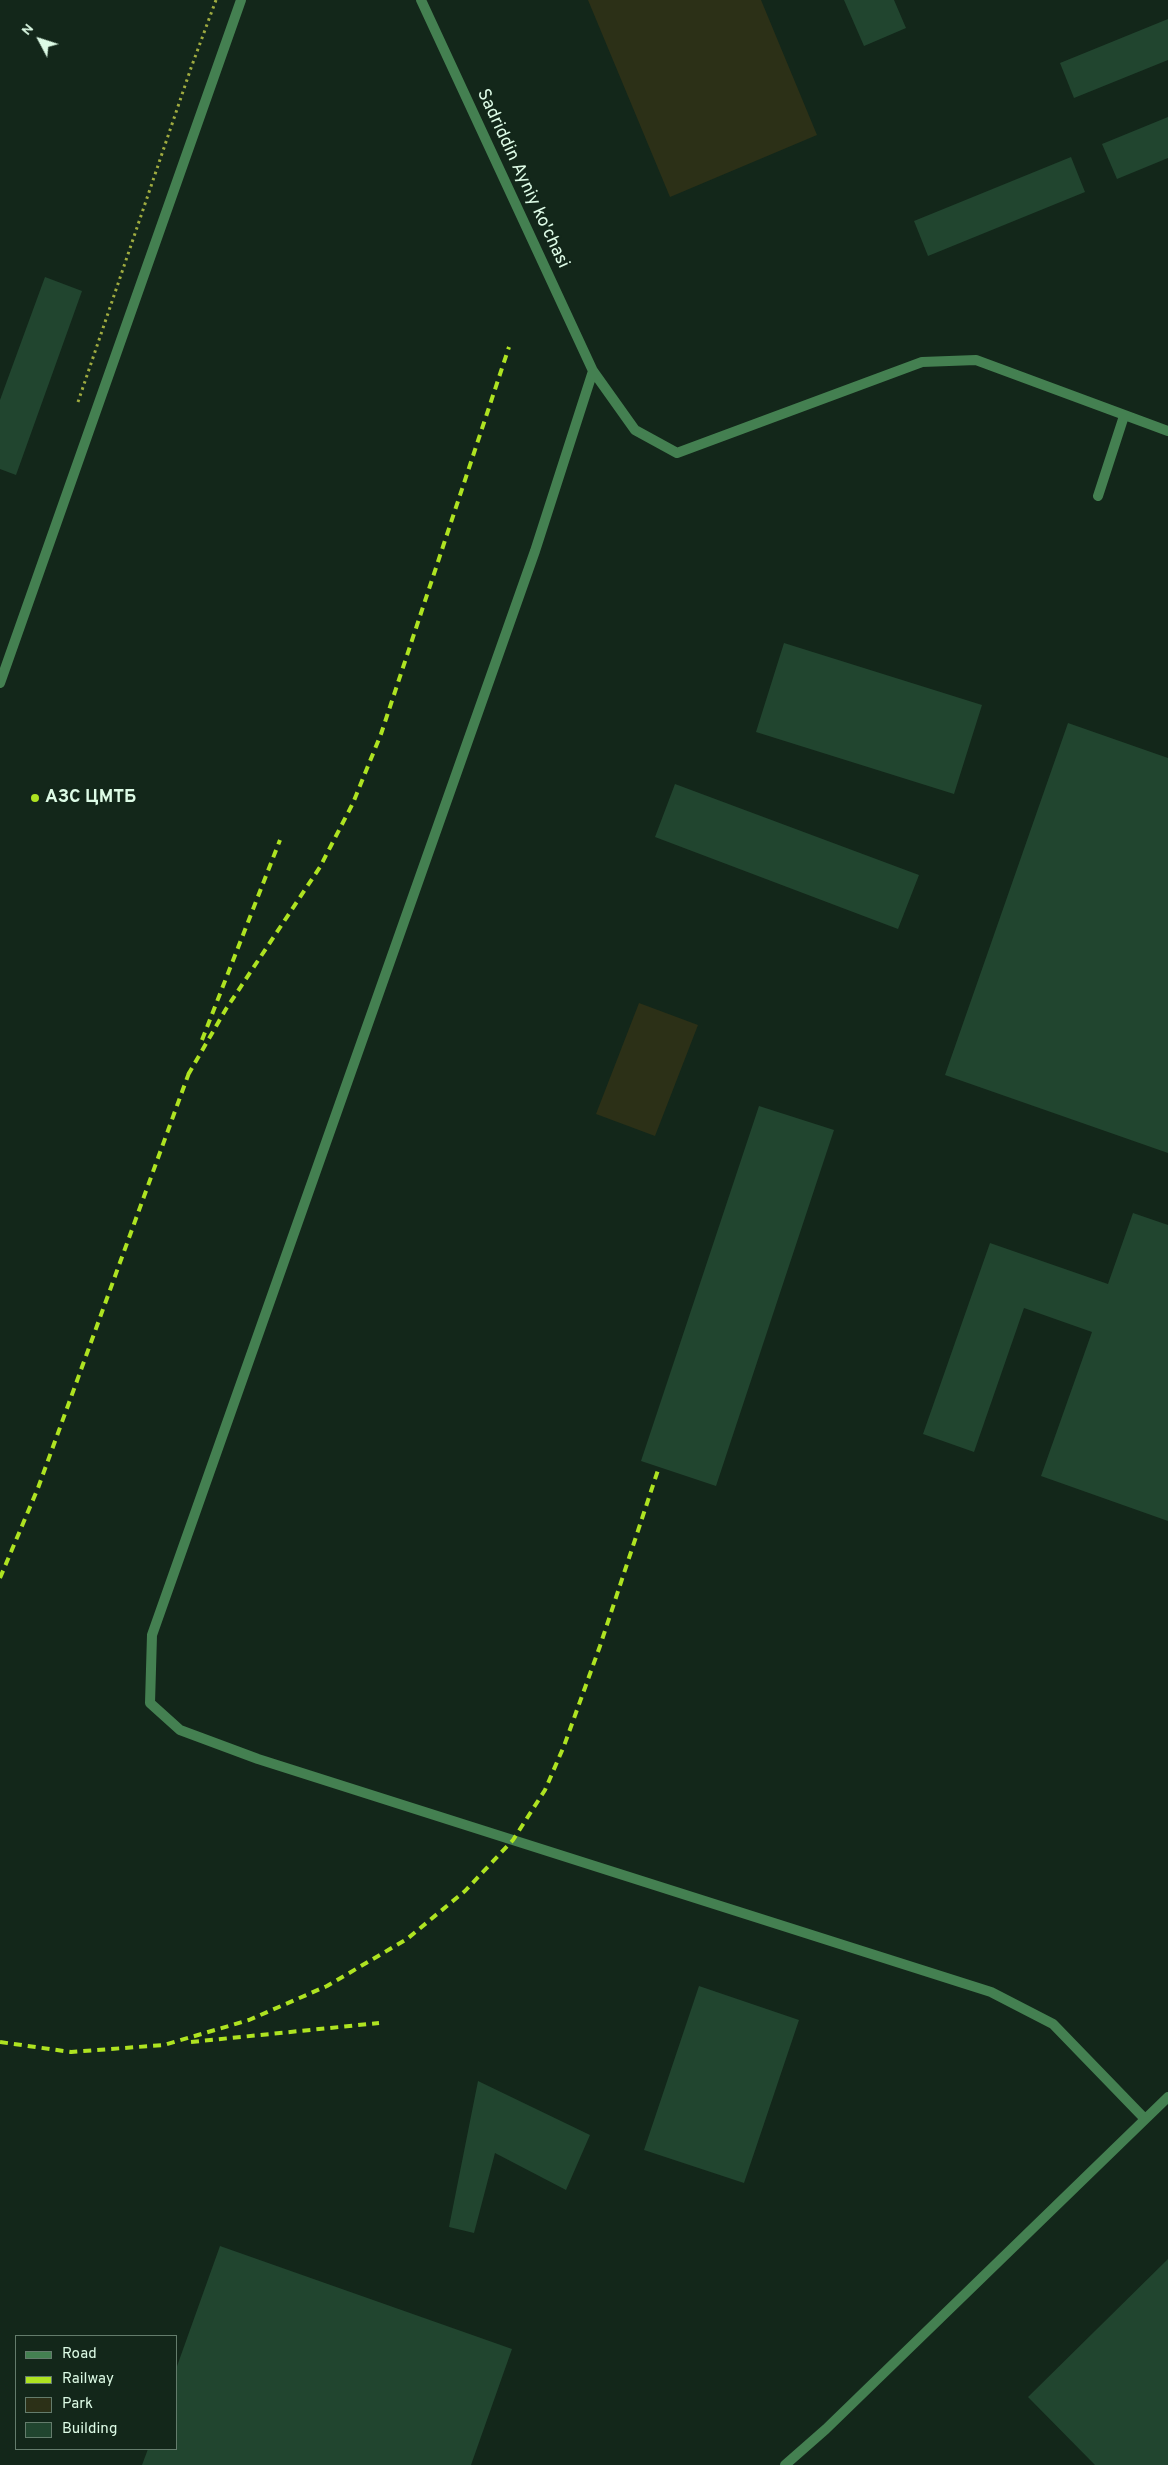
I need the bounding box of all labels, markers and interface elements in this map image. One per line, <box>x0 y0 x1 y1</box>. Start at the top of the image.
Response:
north arrow <box>15 15 65 65</box>
text: N <box>18 21 38 39</box>
street label: Sadriddin Ayniy ko'chasi <box>471 86 573 272</box>
place label: АЗС ЦМТБ <box>45 787 136 809</box>
marker: АЗС ЦМТБ <box>29 792 41 804</box>
legend <box>15 2335 178 2450</box>
text: Road <box>62 2345 97 2364</box>
text: Railway <box>62 2370 114 2389</box>
text: Park <box>62 2395 93 2414</box>
text: Building <box>62 2420 117 2439</box>

